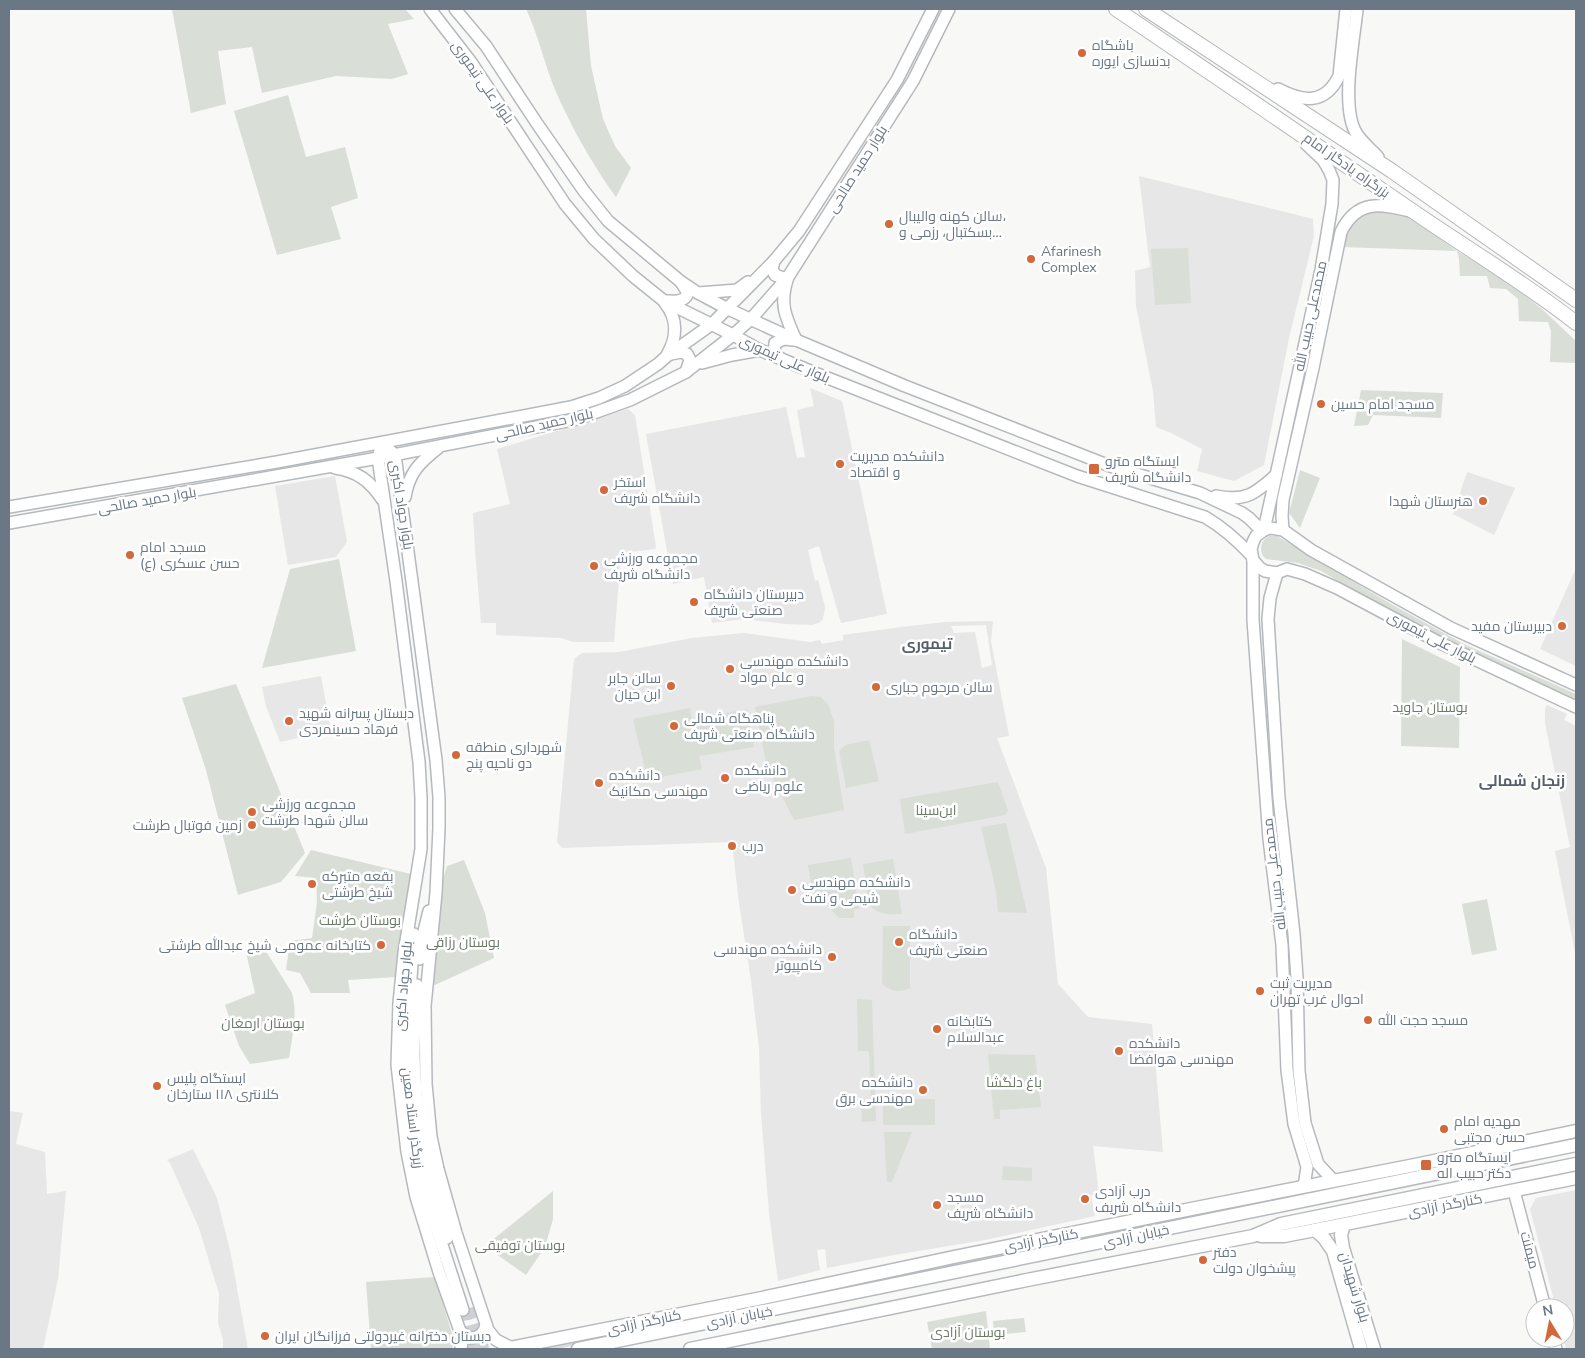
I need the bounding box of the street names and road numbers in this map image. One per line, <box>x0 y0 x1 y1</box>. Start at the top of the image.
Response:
street label: بلوار علی تیموری <box>447 37 518 128</box>
street label: بلوار حمید صالحی <box>823 122 892 217</box>
street label: بزرگراه یادگار امام <box>1300 128 1394 202</box>
street label: محمدعلی حبیب الله <box>1290 259 1331 373</box>
street label: بلوار علی تیموری <box>736 331 833 388</box>
street label: بلوار حمید صالحی <box>493 404 595 445</box>
street label: بلوار جواد اکبری <box>385 459 418 551</box>
street label: بلوار حمید صالحی <box>96 482 198 519</box>
street label: بلوار علی تیموری <box>1384 607 1479 668</box>
street label: محمدعلی حبیب الله <box>1258 817 1291 931</box>
street label: بلوار جواد اکبری <box>390 940 417 1032</box>
street label: زیرگذر استاد معین <box>397 1066 428 1170</box>
street label: کنارگذر آزادی <box>1406 1189 1484 1222</box>
street label: خیابان آزادی <box>1101 1220 1171 1253</box>
street label: کنارگذر آزادی <box>1002 1224 1080 1257</box>
street label: میمنت <box>1515 1229 1544 1271</box>
street label: بلوار شهیدان <box>1335 1250 1374 1325</box>
street label: خیابان آزادی <box>704 1302 774 1333</box>
street label: کنارگذر آزادی <box>605 1305 683 1340</box>

